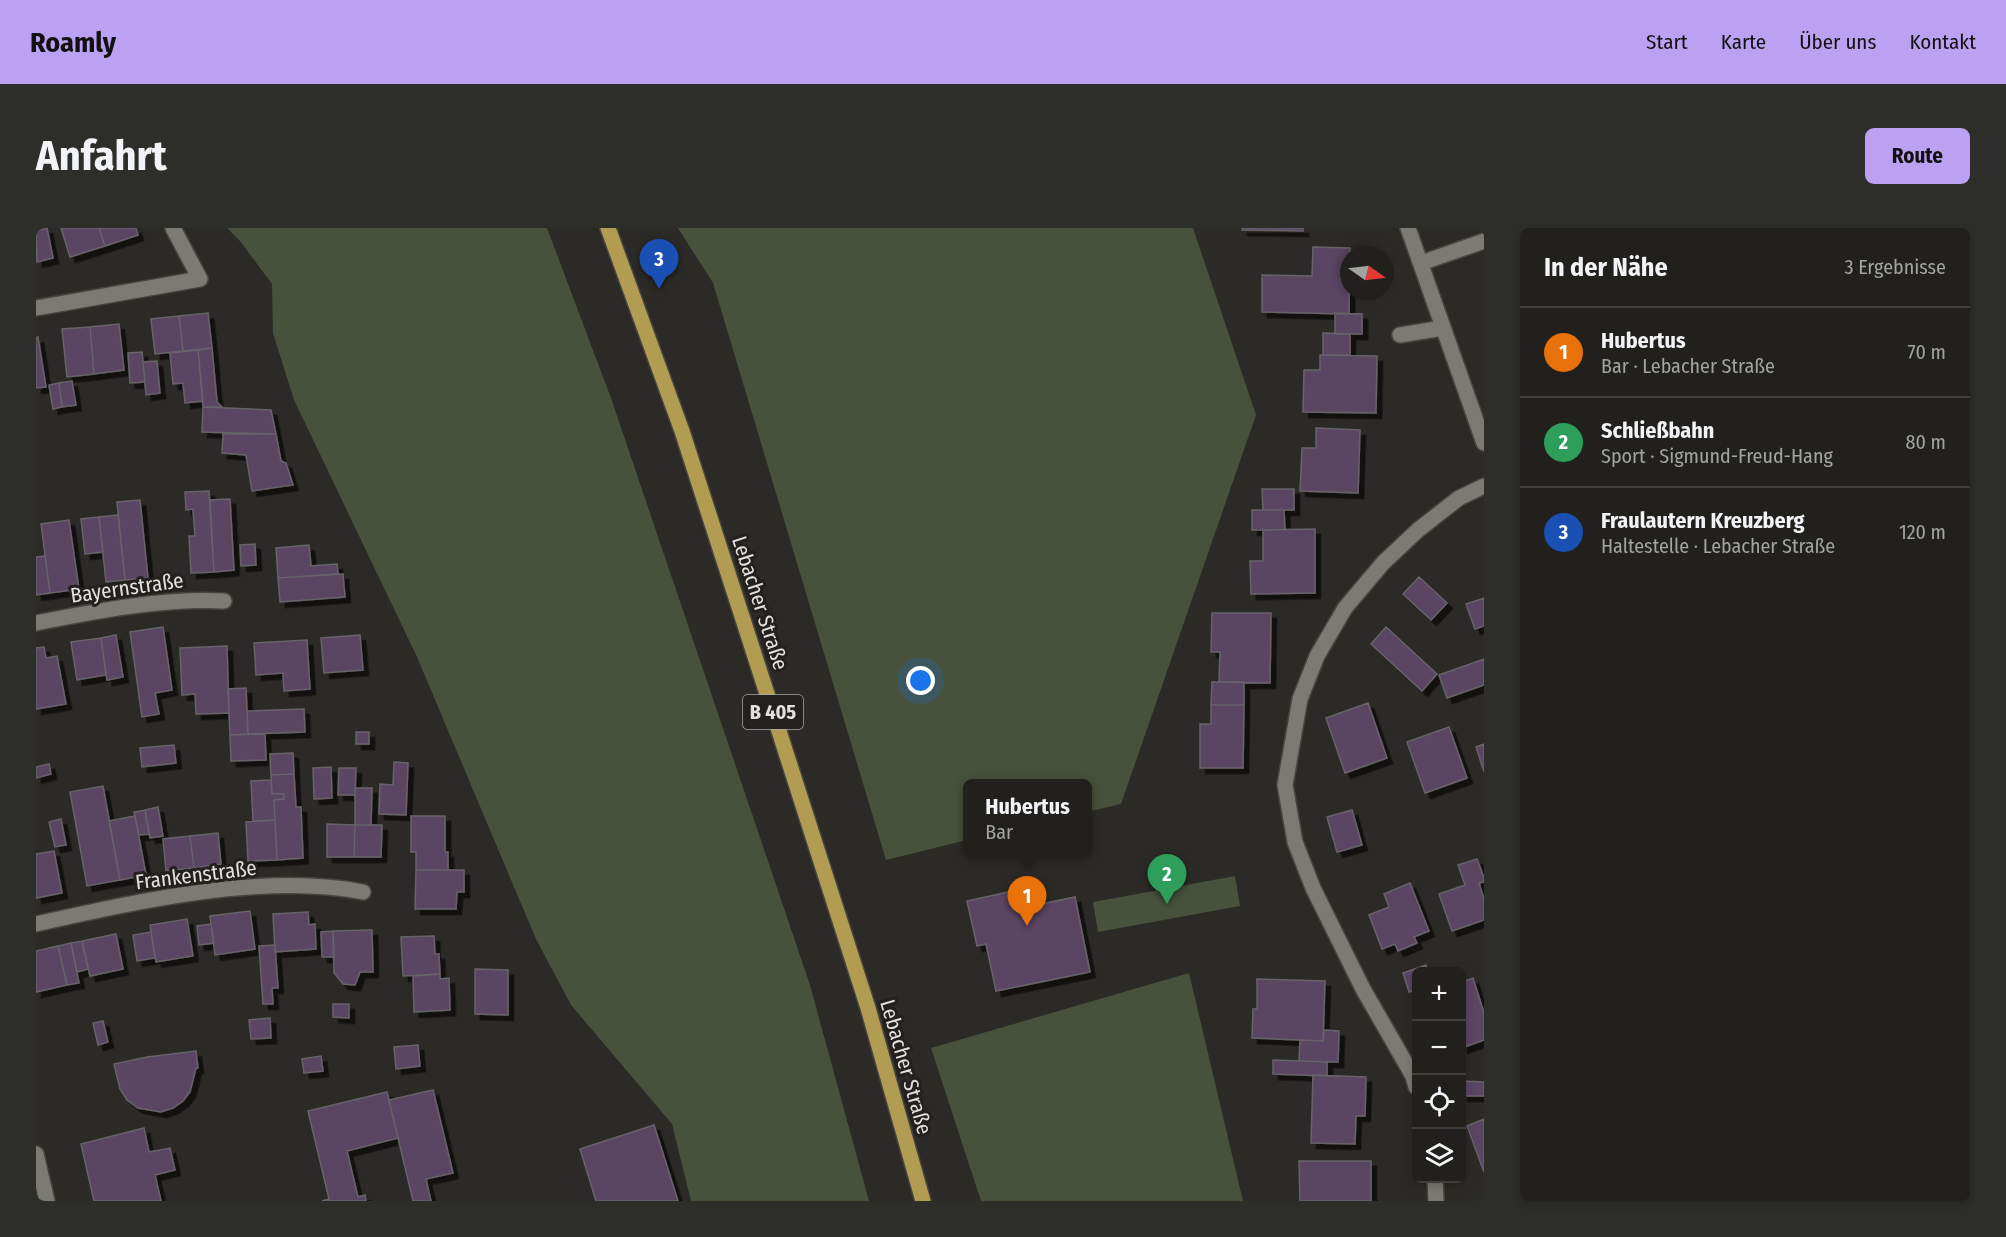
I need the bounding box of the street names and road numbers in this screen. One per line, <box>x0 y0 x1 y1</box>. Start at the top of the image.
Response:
street label: Lebacher Straße <box>726 533 794 673</box>
street label: Bayernstraße <box>69 567 185 609</box>
road number: B 405 <box>743 695 803 729</box>
street label: Frankenstraße <box>134 855 258 895</box>
street label: Lebacher Straße <box>874 997 938 1137</box>

